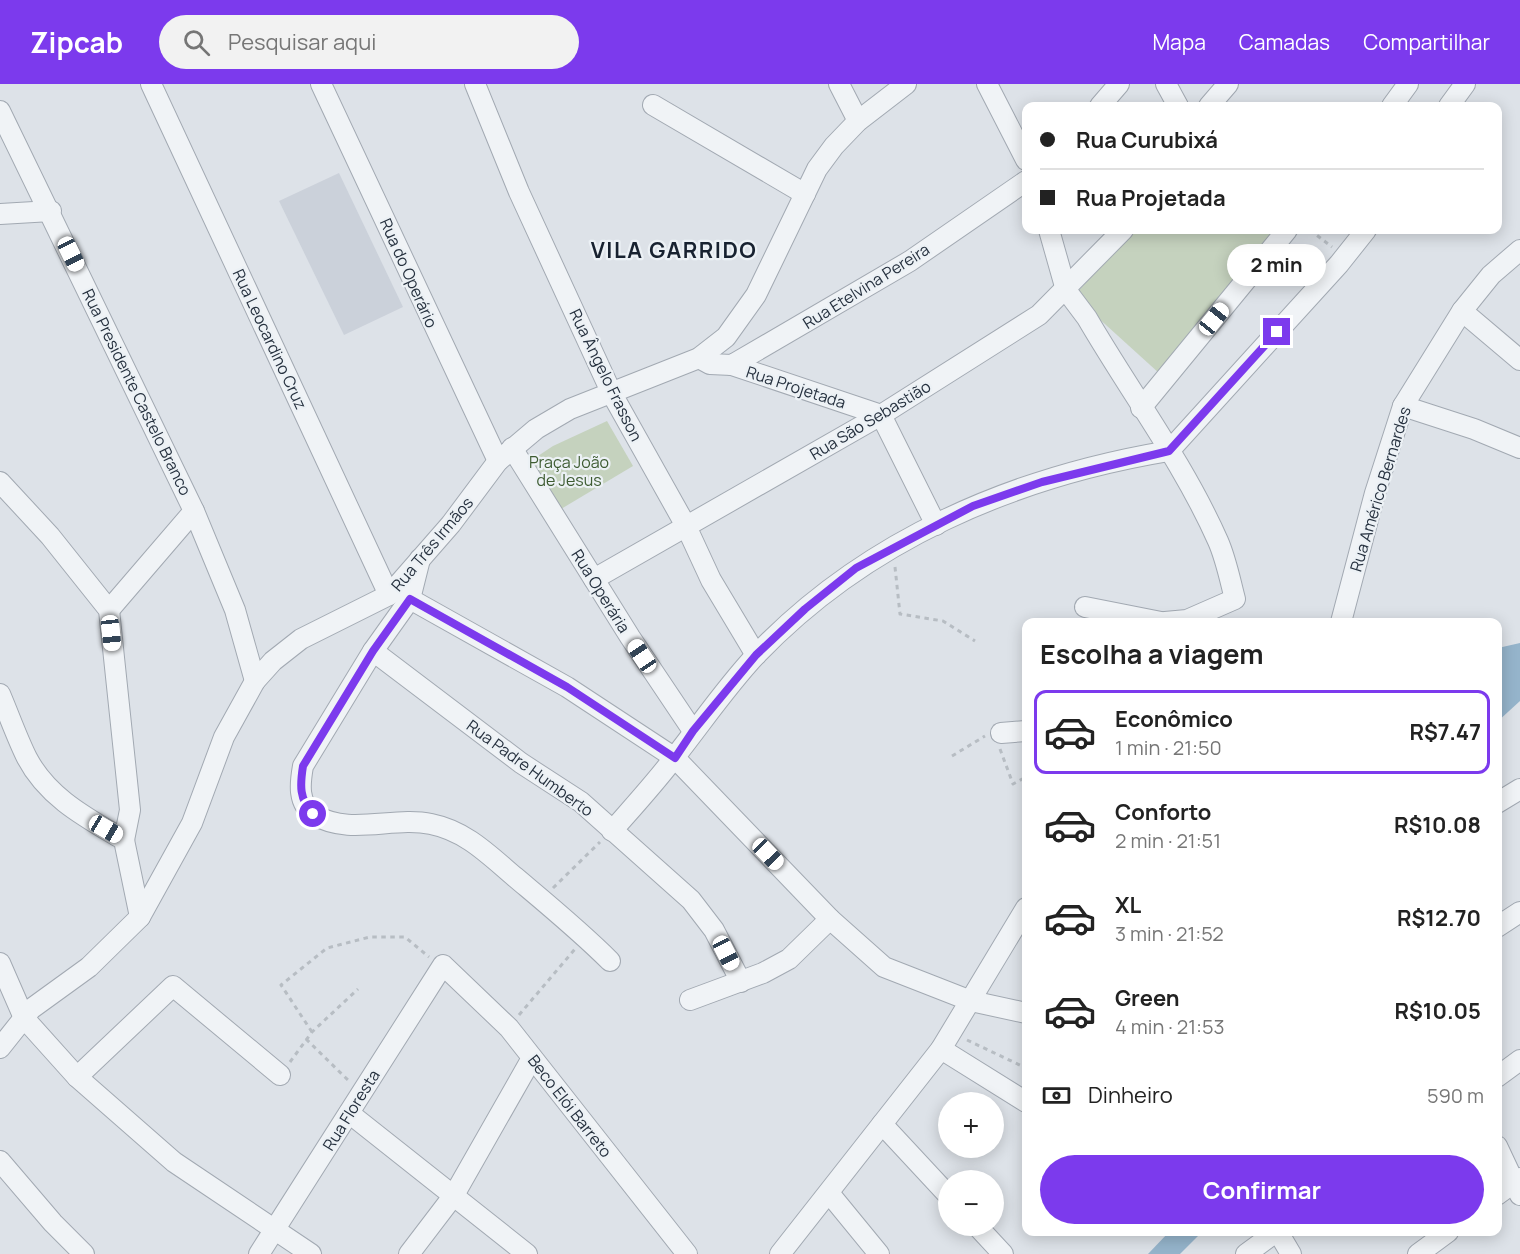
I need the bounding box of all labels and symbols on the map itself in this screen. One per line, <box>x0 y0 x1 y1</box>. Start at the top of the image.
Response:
street label: Rua do Operário <box>375 215 443 331</box>
car <box>55 234 87 274</box>
district label: VILA GARRIDO <box>591 235 757 265</box>
street label: Rua Etelvina Pereira <box>799 238 933 334</box>
callout: 2 min <box>1228 245 1326 287</box>
street label: Rua Leocardino Cruz <box>228 265 312 413</box>
street label: Rua Presidente Castelo Branco <box>77 285 197 499</box>
car <box>1196 299 1232 339</box>
street label: Rua Ângelo Frasson <box>564 305 648 445</box>
route end <box>1263 318 1290 345</box>
street label: Rua Projetada <box>743 361 849 413</box>
street label: Rua São Sebastião <box>805 375 935 465</box>
street label: Rua Américo Bernardes <box>1344 404 1416 574</box>
park label: Praça João de Jesus <box>529 451 609 491</box>
street label: Rua Três Irmãos <box>386 492 478 596</box>
street label: Rua Operária <box>567 545 635 637</box>
car <box>100 614 122 652</box>
car <box>624 636 660 676</box>
street label: Rua Padre Humberto <box>462 715 598 821</box>
route start <box>299 800 326 827</box>
car <box>86 812 126 846</box>
car <box>749 835 787 873</box>
car <box>710 933 742 973</box>
street label: Beco Elói Barreto <box>523 1050 617 1162</box>
street label: Rua Floresta <box>317 1065 385 1155</box>

